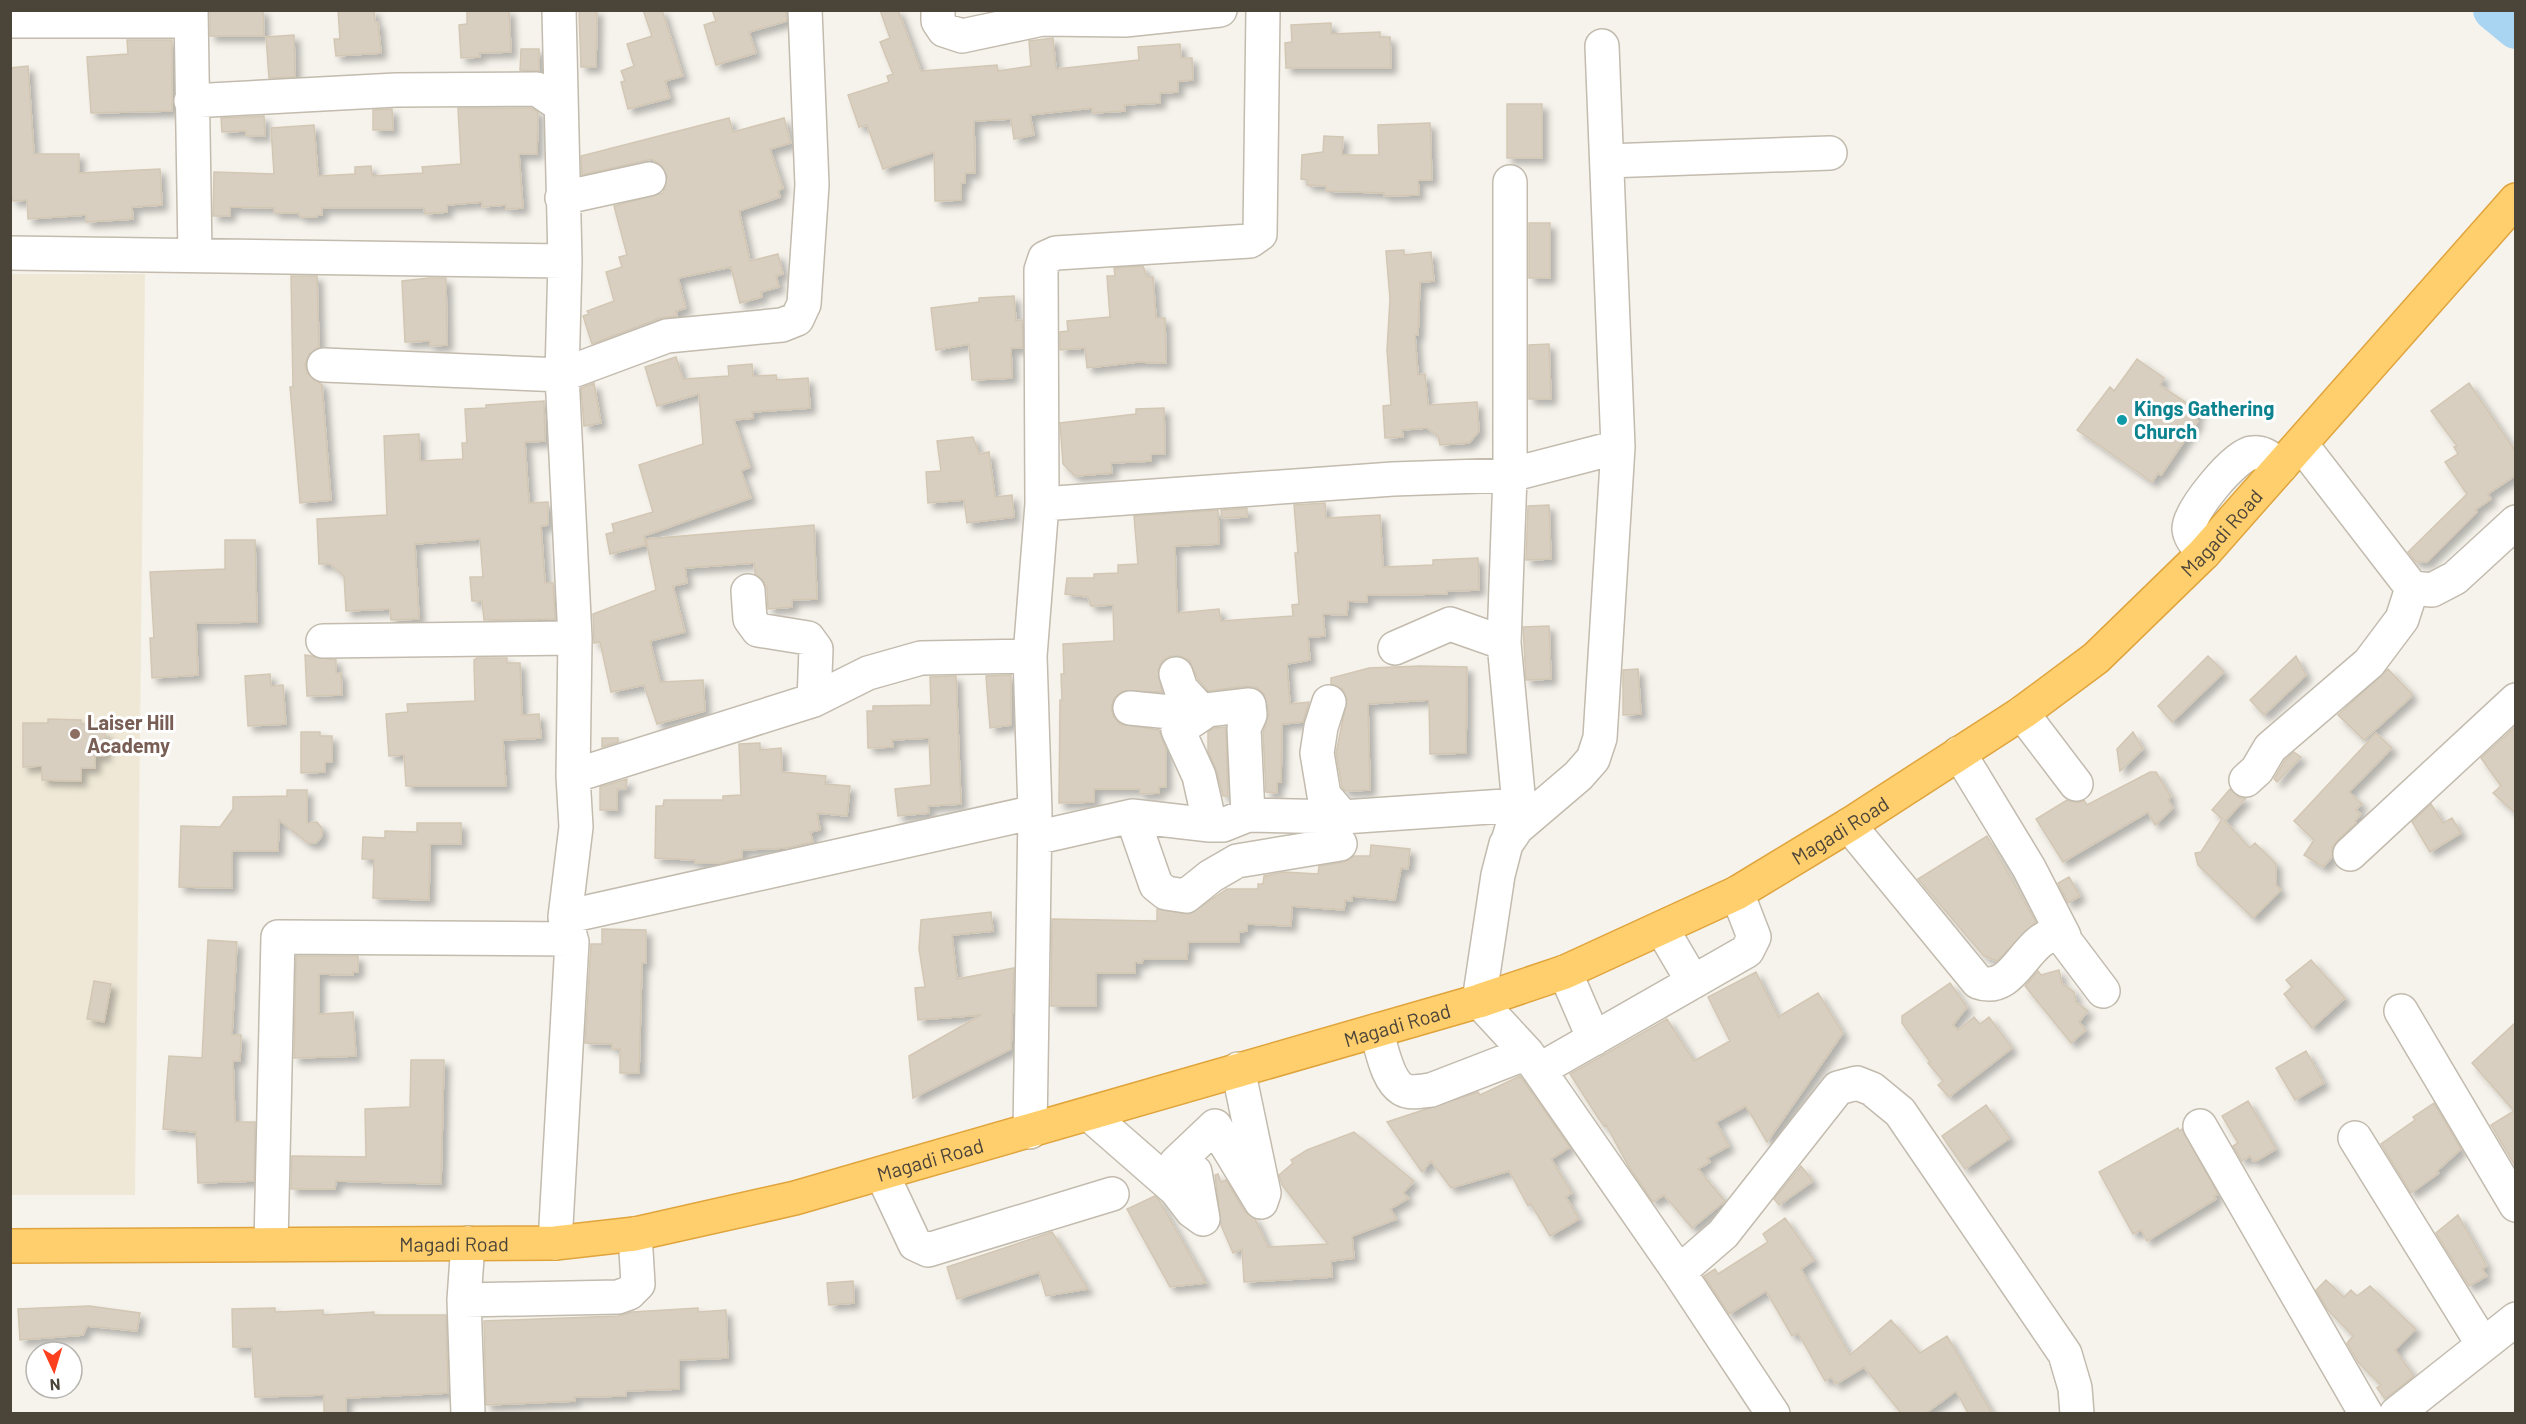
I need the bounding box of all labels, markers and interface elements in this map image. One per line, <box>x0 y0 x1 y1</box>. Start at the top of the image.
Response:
place label: Kings Gathering Church <box>2134 396 2274 443</box>
marker: Kings Gathering Church <box>2115 413 2129 427</box>
street label: Magadi Road <box>2175 484 2267 581</box>
place label: Laiser Hill Academy <box>87 710 174 757</box>
marker: Laiser Hill Academy <box>68 727 82 741</box>
street label: Magadi Road <box>1787 791 1893 869</box>
street label: Magadi Road <box>1341 998 1453 1051</box>
street label: Magadi Road <box>874 1132 986 1186</box>
street label: Magadi Road <box>399 1231 509 1256</box>
north arrow <box>24 1340 84 1400</box>
text: N <box>49 1376 61 1395</box>

